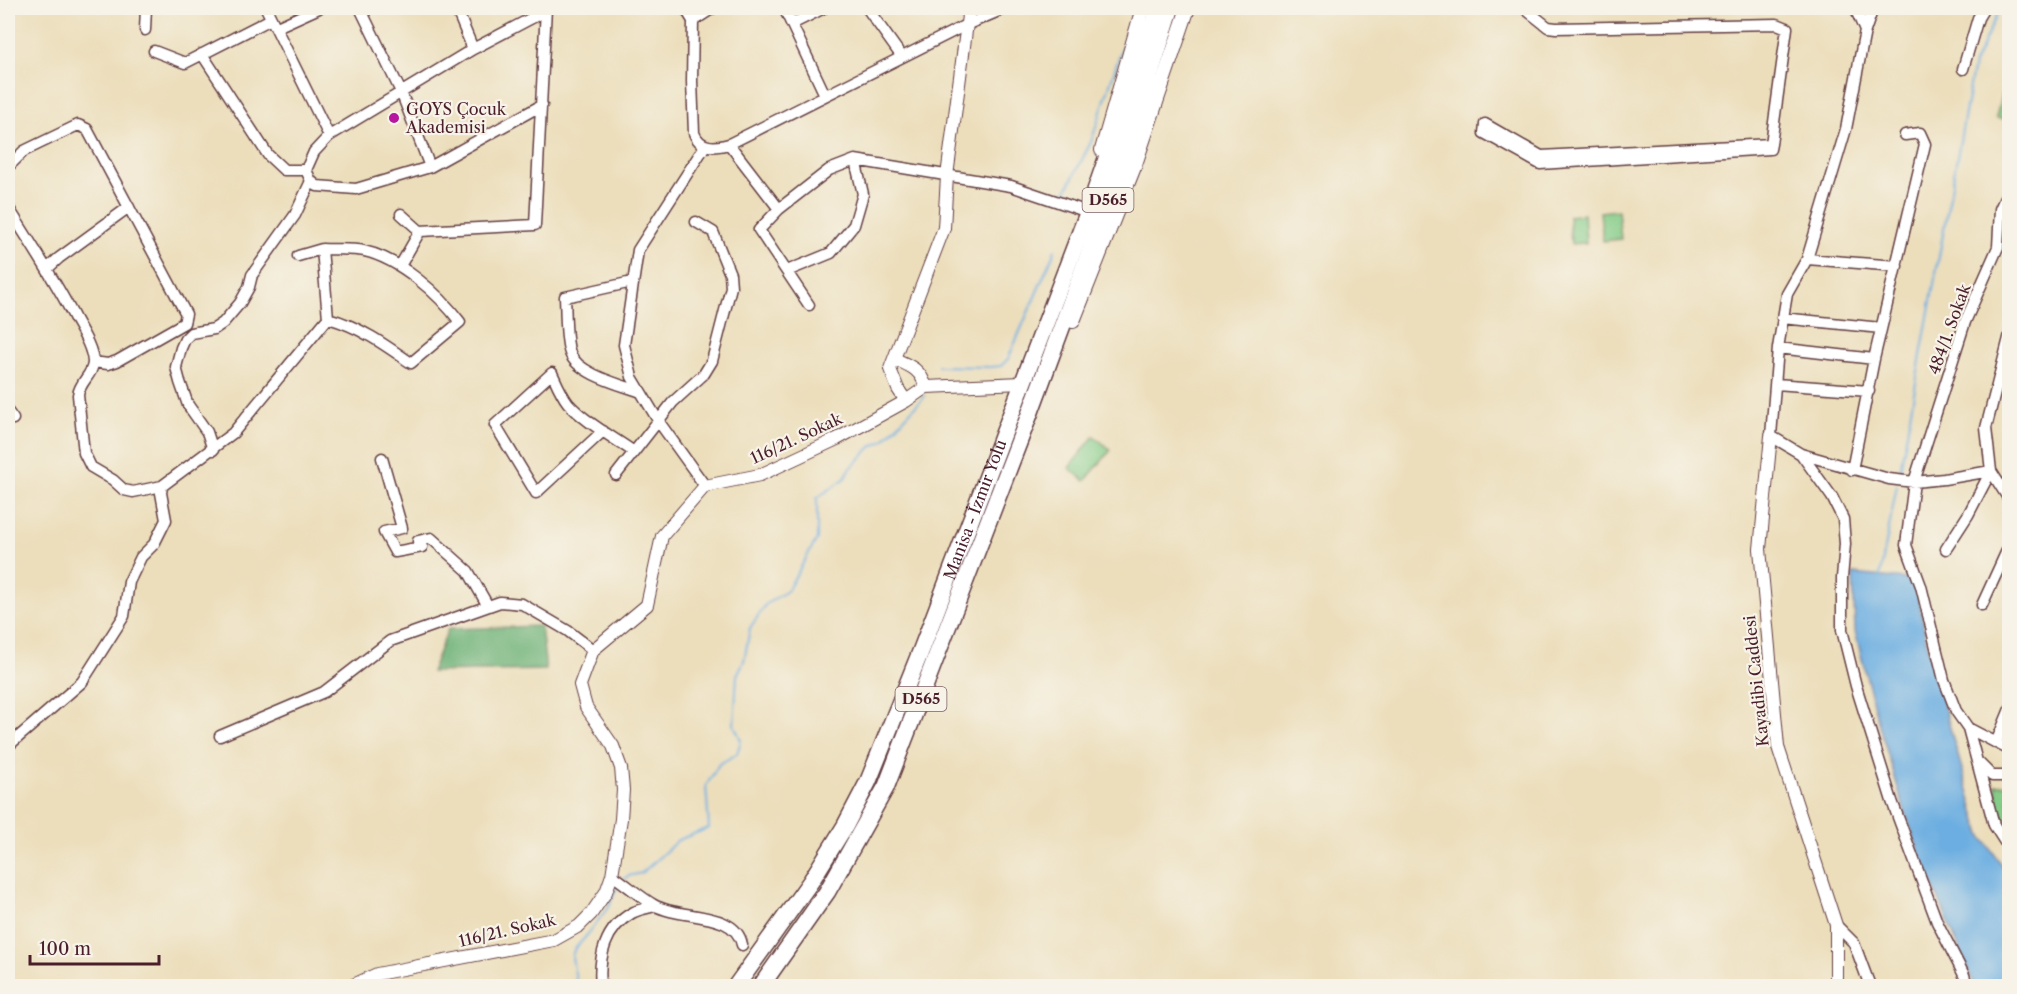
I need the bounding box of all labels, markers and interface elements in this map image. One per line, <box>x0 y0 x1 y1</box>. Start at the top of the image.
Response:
place label: GOYS Çocuk Akademisi <box>405 99 507 137</box>
marker: GOYS Çocuk Akademisi <box>387 111 401 125</box>
road number: D565 <box>1082 188 1134 212</box>
street label: 484/1. Sokak <box>1923 280 1975 377</box>
street label: 116/21. Sokak <box>747 408 846 468</box>
street label: Manisa - İzmir Yolu <box>939 436 1011 583</box>
street label: Kayadibi Caddesi <box>1739 614 1773 748</box>
road number: D565 <box>896 687 946 711</box>
street label: 116/21. Sokak <box>457 909 558 951</box>
scale bar <box>30 928 159 966</box>
text: 100 m <box>39 938 91 960</box>

